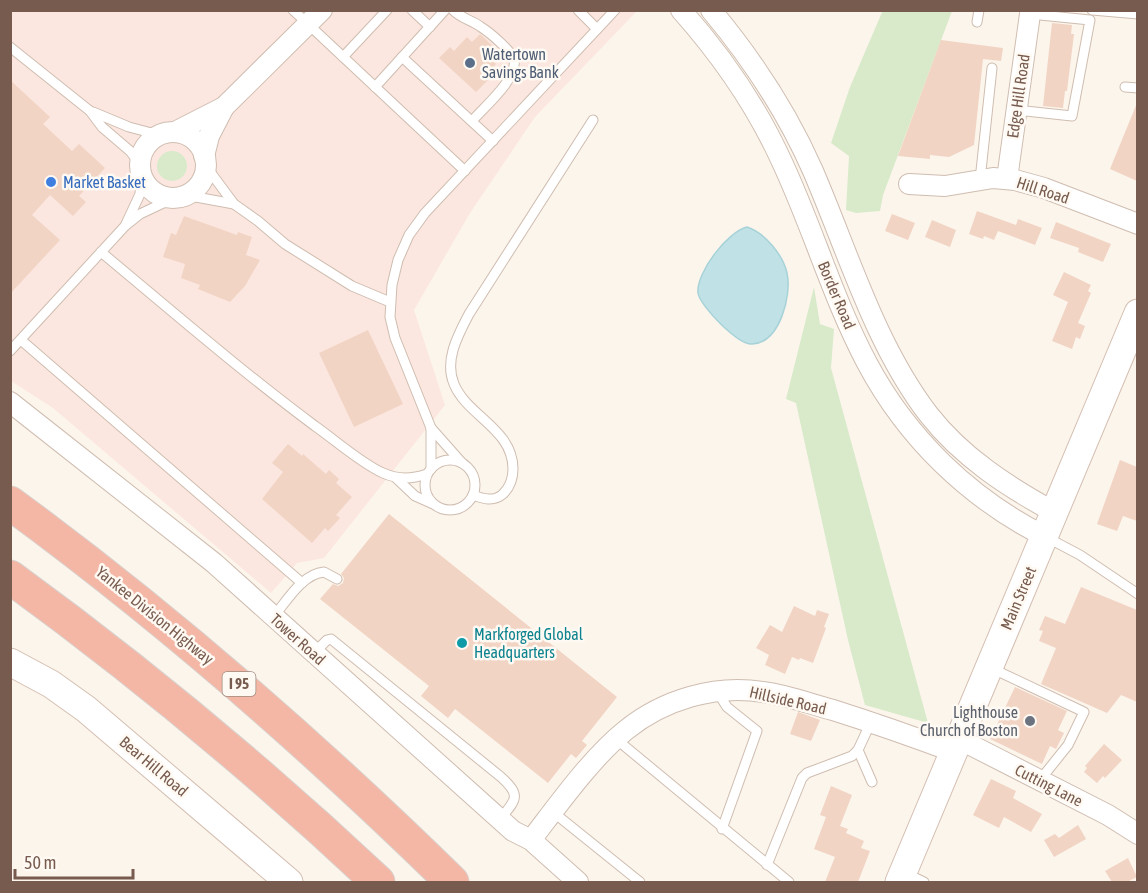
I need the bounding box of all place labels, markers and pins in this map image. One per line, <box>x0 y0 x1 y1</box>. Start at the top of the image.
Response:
place label: Watertown Savings Bank <box>482 45 559 82</box>
marker: Watertown Savings Bank <box>463 56 477 70</box>
place label: Market Basket <box>63 173 146 191</box>
marker: Market Basket <box>44 175 58 189</box>
place label: Markforged Global Headquarters <box>474 625 584 662</box>
marker: Markforged Global Headquarters <box>455 636 469 650</box>
place label: Lighthouse Church of Boston <box>920 703 1018 739</box>
marker: Lighthouse Church of Boston <box>1023 714 1037 728</box>

